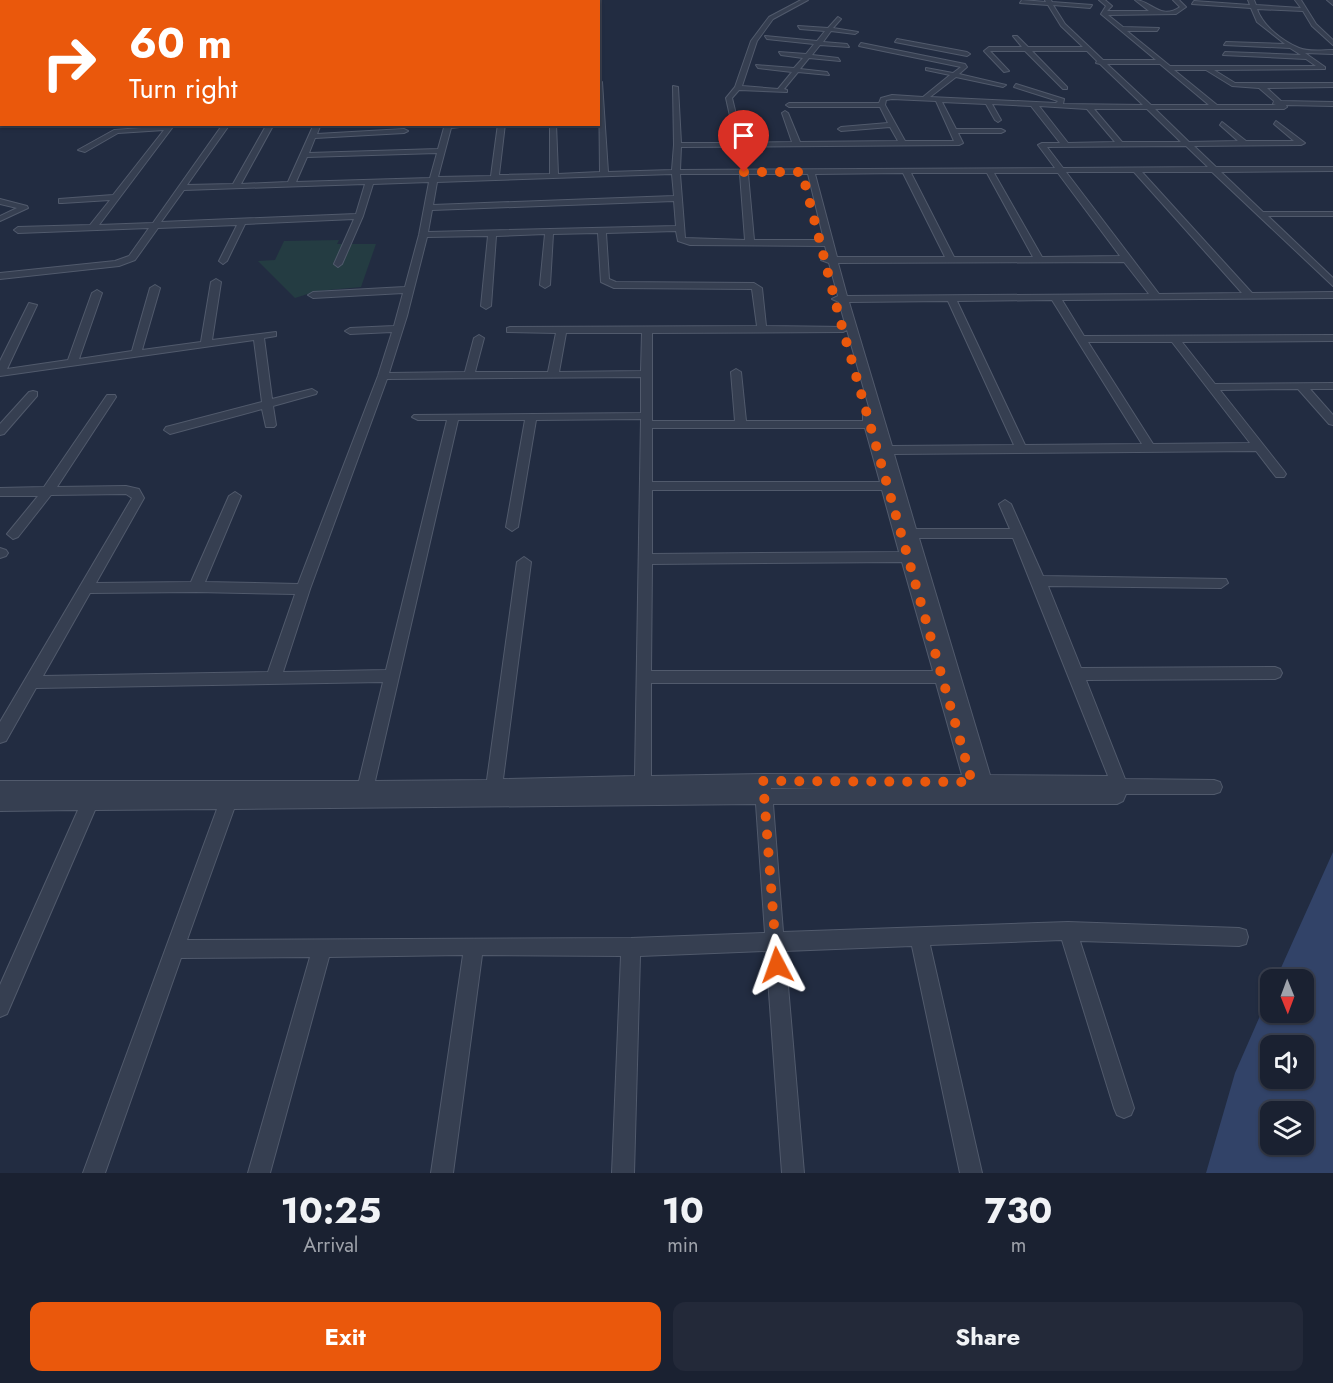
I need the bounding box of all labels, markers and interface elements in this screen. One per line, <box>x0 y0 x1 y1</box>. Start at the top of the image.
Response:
text: 60 m <box>129 13 232 74</box>
icon: right <box>30 24 108 102</box>
text: Turn right <box>129 69 237 108</box>
pin <box>718 110 769 172</box>
icon: arrive <box>727 119 760 152</box>
position arrow <box>745 933 809 997</box>
north arrow <box>1260 969 1314 1023</box>
map controls <box>1260 969 1314 1155</box>
button: sound <box>1260 1035 1314 1089</box>
button: layers <box>1260 1101 1314 1155</box>
text: 10:25 <box>281 1184 381 1236</box>
text: 10 <box>662 1184 704 1236</box>
text: 730 <box>984 1184 1052 1236</box>
text: Arrival <box>303 1231 358 1260</box>
text: min <box>667 1231 698 1260</box>
text: m <box>1011 1231 1026 1260</box>
button: Exit <box>30 1302 661 1371</box>
button: Share <box>673 1302 1303 1371</box>

